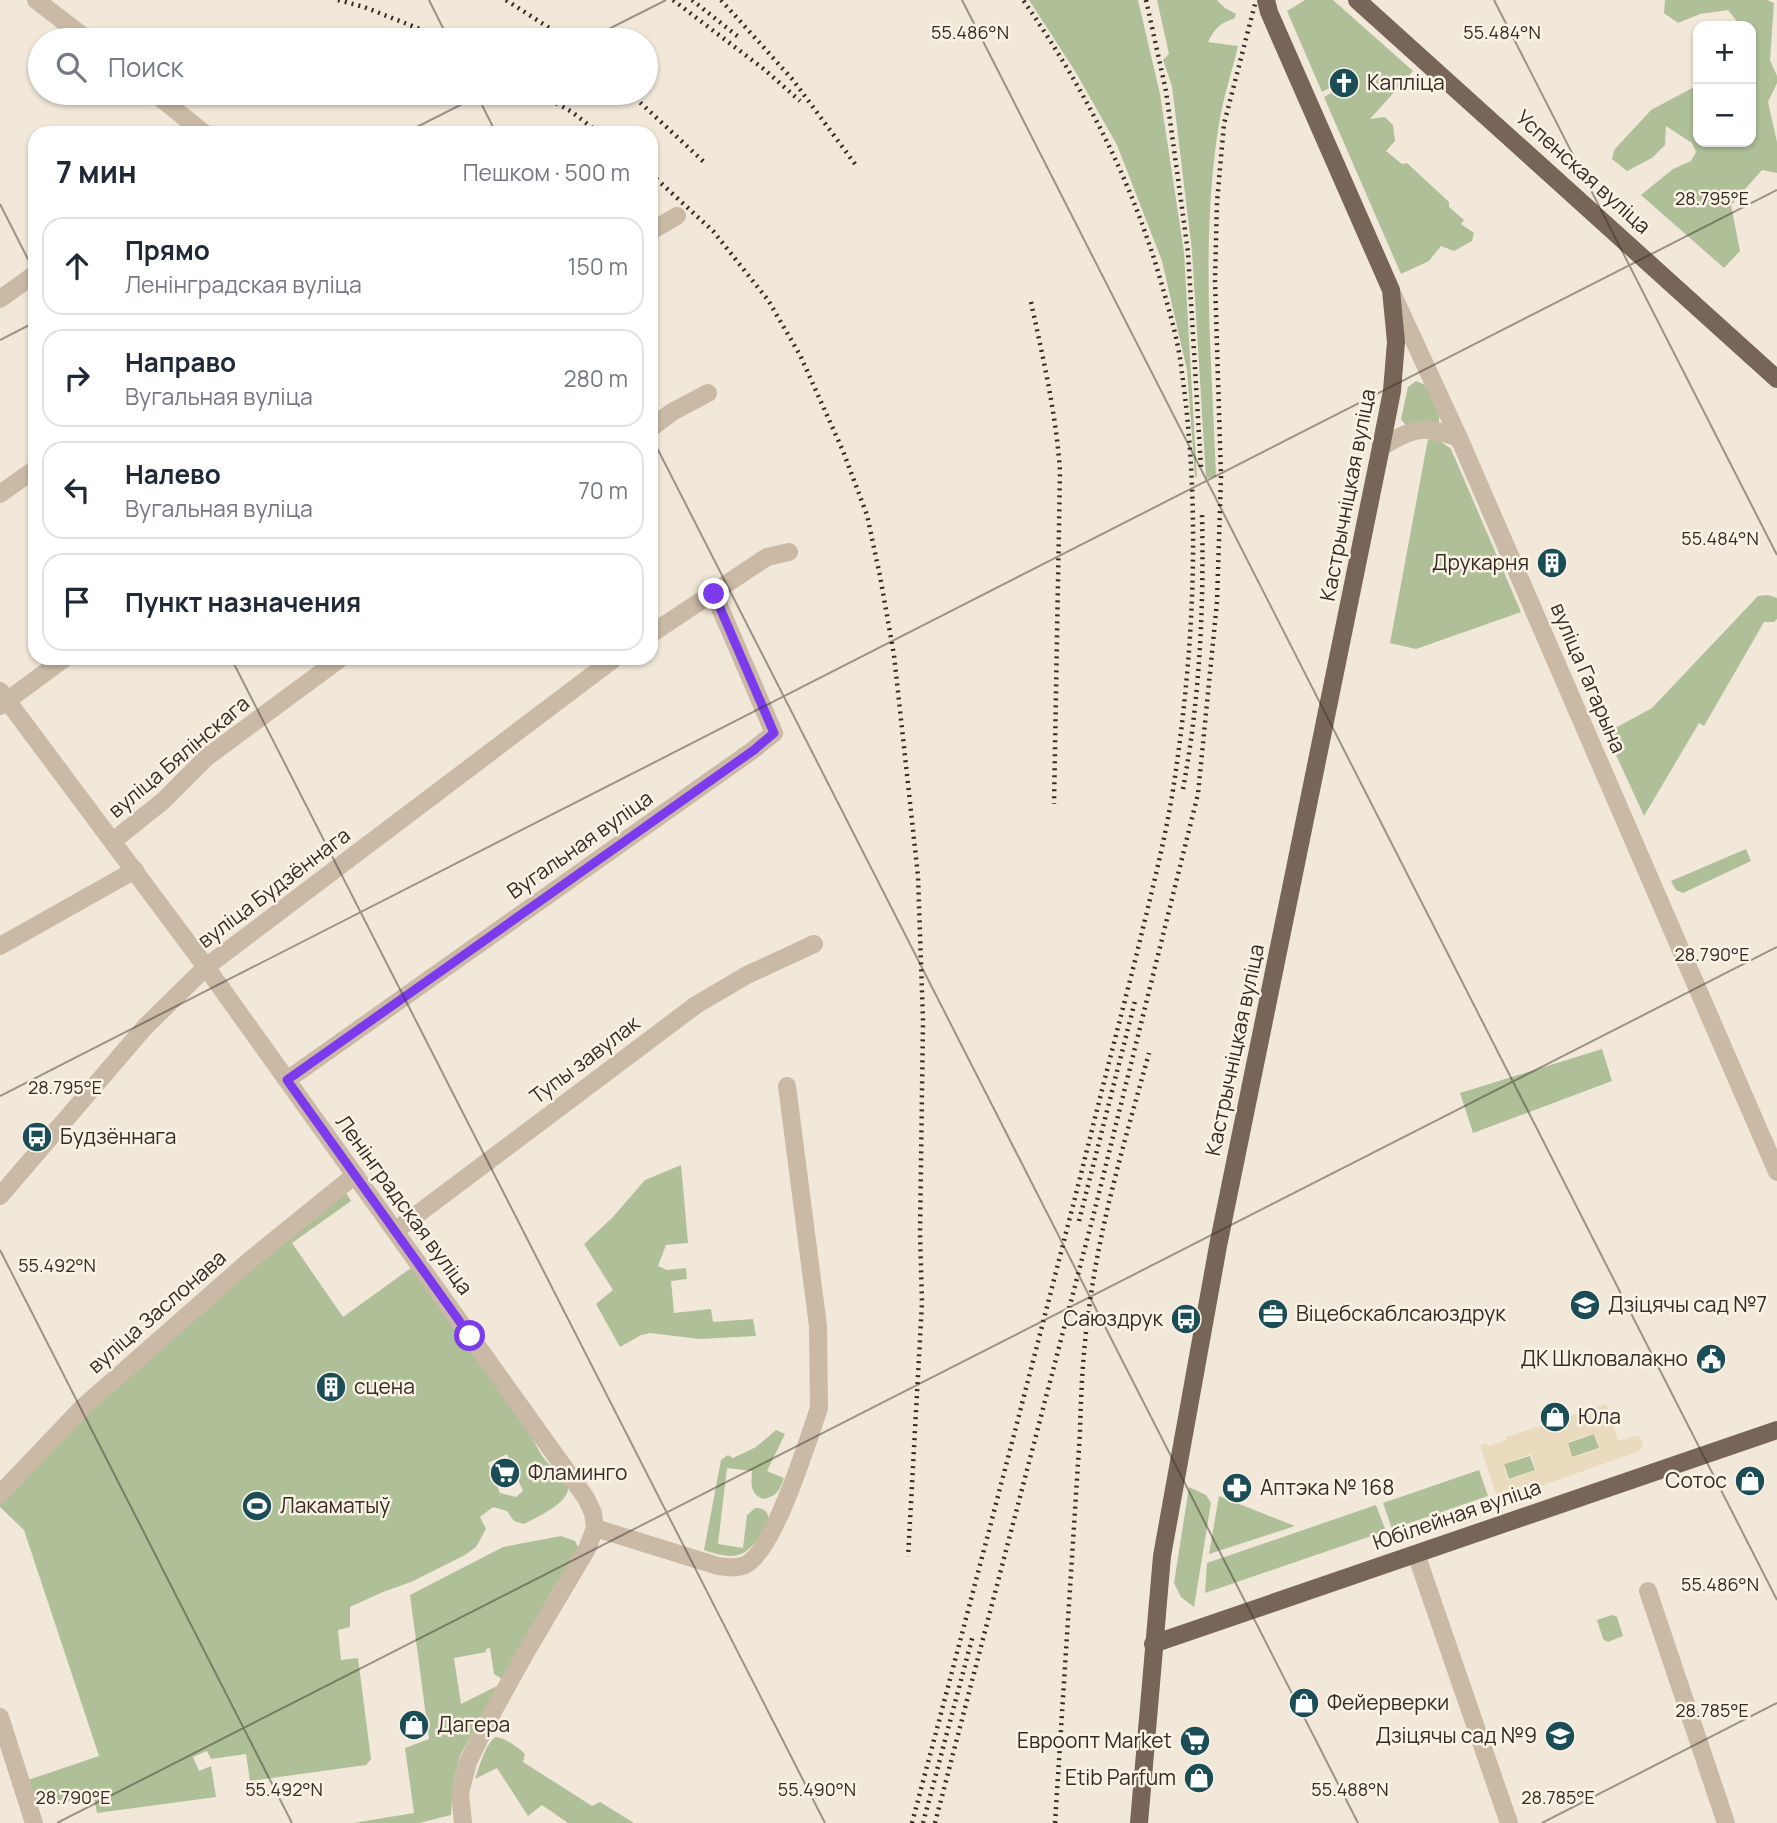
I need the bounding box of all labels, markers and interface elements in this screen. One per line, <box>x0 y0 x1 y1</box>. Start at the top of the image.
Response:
text: 55.486°N <box>931 20 1009 44</box>
text: 55.484°N <box>1463 20 1541 44</box>
map controls <box>1693 21 1756 147</box>
button: + <box>1693 21 1756 84</box>
search box <box>28 28 658 105</box>
icon: search <box>52 48 90 86</box>
text: Поиск <box>108 49 183 85</box>
church icon: Капліца <box>1327 66 1361 100</box>
place label: Капліца <box>1367 68 1445 96</box>
button: − <box>1693 84 1756 147</box>
street label: Успенская вуліца <box>1510 103 1657 239</box>
text: 7 мин <box>56 151 137 192</box>
text: Пешком · 500 m <box>463 156 630 188</box>
text: 28.795°E <box>1675 186 1749 210</box>
text: Прямо <box>125 232 210 268</box>
icon: ahead <box>58 247 96 285</box>
text: 150 m <box>568 250 628 282</box>
text: Ленінградская вуліца <box>125 268 362 300</box>
text: Направо <box>125 344 236 380</box>
icon: right <box>58 359 96 397</box>
text: 280 m <box>563 362 628 394</box>
text: Вугальная вуліца <box>125 380 313 412</box>
street label: Кастрычніцкая вуліца <box>1313 386 1381 603</box>
text: Налево <box>125 456 221 492</box>
icon: left <box>58 471 96 509</box>
text: 70 m <box>578 474 628 506</box>
text: Вугальная вуліца <box>125 492 313 524</box>
text: 55.484°N <box>1681 526 1759 550</box>
building icon: Друкарня <box>1535 546 1569 580</box>
place label: Друкарня <box>1432 548 1529 576</box>
route end <box>698 578 729 609</box>
icon: arrive <box>58 583 96 621</box>
text: Пункт назначения <box>125 584 361 620</box>
street label: вуліца Гагарына <box>1545 598 1633 757</box>
street label: вуліца Бялінскага <box>102 689 255 824</box>
street label: Вугальная вуліца <box>501 784 658 905</box>
street label: вуліца Будзённага <box>191 821 355 954</box>
street label: Кастрычніцкая вуліца <box>1198 941 1270 1158</box>
text: 28.790°E <box>1675 942 1749 966</box>
street label: Тупы завулак <box>524 1008 645 1110</box>
text: 28.795°E <box>28 1075 102 1099</box>
street label: Ленінградская вуліца <box>330 1109 480 1300</box>
bus stop icon: Будзённага <box>20 1120 54 1154</box>
place label: Будзённага <box>60 1122 176 1150</box>
street label: вуліца Заслонава <box>81 1243 231 1379</box>
text: 55.492°N <box>18 1253 96 1277</box>
school or university icon: Дзіцячы сад №7 <box>1568 1288 1602 1322</box>
place label: Дзіцячы сад №7 <box>1608 1290 1767 1318</box>
office icon: Віцебскаблсаюздрук <box>1256 1297 1290 1331</box>
place label: Віцебскаблсаюздрук <box>1296 1299 1506 1327</box>
bus stop icon: Саюздрук <box>1169 1302 1203 1336</box>
place label: Саюздрук <box>1063 1304 1164 1332</box>
route start <box>454 1320 485 1351</box>
public building icon: ДК Шкловалакно <box>1694 1342 1728 1376</box>
place label: ДК Шкловалакно <box>1521 1344 1688 1372</box>
building icon: сцена <box>314 1370 348 1404</box>
place label: сцена <box>354 1372 415 1400</box>
shop icon: Юла <box>1538 1400 1572 1434</box>
place label: Юла <box>1578 1402 1621 1430</box>
supermarket icon: Фламинго <box>488 1456 522 1490</box>
place label: Фламинго <box>528 1458 628 1486</box>
shop icon: Сотос <box>1733 1464 1767 1498</box>
place label: Сотос <box>1665 1466 1727 1494</box>
pharmacy icon: Аптэка № 168 <box>1220 1471 1254 1505</box>
street label: Юбілейная вуліца <box>1369 1472 1545 1556</box>
place label: Аптэка № 168 <box>1260 1473 1394 1501</box>
sports icon: Лакаматыў <box>240 1489 274 1523</box>
place label: Лакаматыў <box>280 1491 390 1519</box>
text: 55.486°N <box>1681 1572 1759 1596</box>
shop icon: Фейерверки <box>1287 1686 1321 1720</box>
place label: Фейерверки <box>1327 1688 1449 1716</box>
text: 28.785°E <box>1675 1698 1749 1722</box>
shop icon: Дагера <box>397 1708 431 1742</box>
place label: Дагера <box>437 1710 510 1738</box>
school or university icon: Дзіцячы сад №9 <box>1543 1719 1577 1753</box>
place label: Дзіцячы сад №9 <box>1375 1721 1537 1749</box>
supermarket icon: Евроопт Market <box>1178 1724 1212 1758</box>
place label: Евроопт Market <box>1017 1726 1172 1754</box>
shop icon: Etib Parfum <box>1182 1761 1216 1795</box>
place label: Etib Parfum <box>1065 1763 1176 1791</box>
text: 55.492°N <box>245 1777 323 1801</box>
text: 55.490°N <box>778 1777 856 1801</box>
text: 55.488°N <box>1311 1777 1389 1801</box>
text: 28.790°E <box>36 1785 110 1809</box>
text: 28.785°E <box>1521 1785 1595 1809</box>

